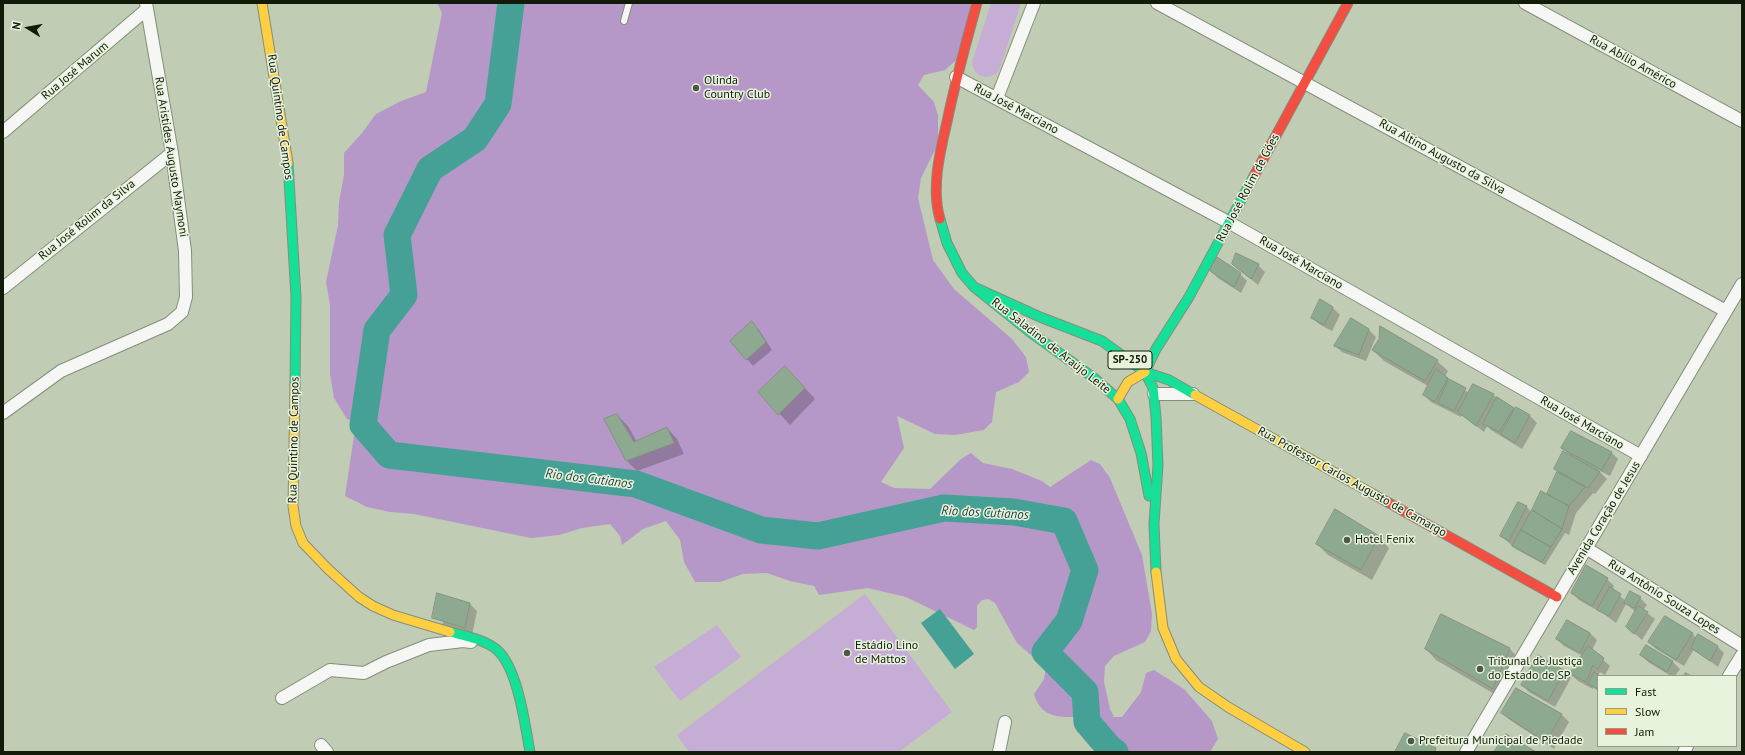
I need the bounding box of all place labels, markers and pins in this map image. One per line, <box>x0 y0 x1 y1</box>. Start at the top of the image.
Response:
place label: Olinda Country Club <box>704 74 770 102</box>
marker: Olinda Country Club <box>691 83 701 93</box>
place label: Hotel Fenix <box>1355 533 1414 547</box>
marker: Hotel Fenix <box>1342 535 1352 545</box>
place label: Estádio Lino de Mattos <box>855 639 918 667</box>
marker: Estádio Lino de Mattos <box>842 648 852 658</box>
place label: Tribunal de Justiça do Estado de SP <box>1488 655 1582 683</box>
marker: Tribunal de Justiça do Estado de SP <box>1475 664 1485 674</box>
place label: Prefeitura Municipal de Piedade <box>1419 734 1582 748</box>
marker: Prefeitura Municipal de Piedade <box>1406 736 1416 746</box>

